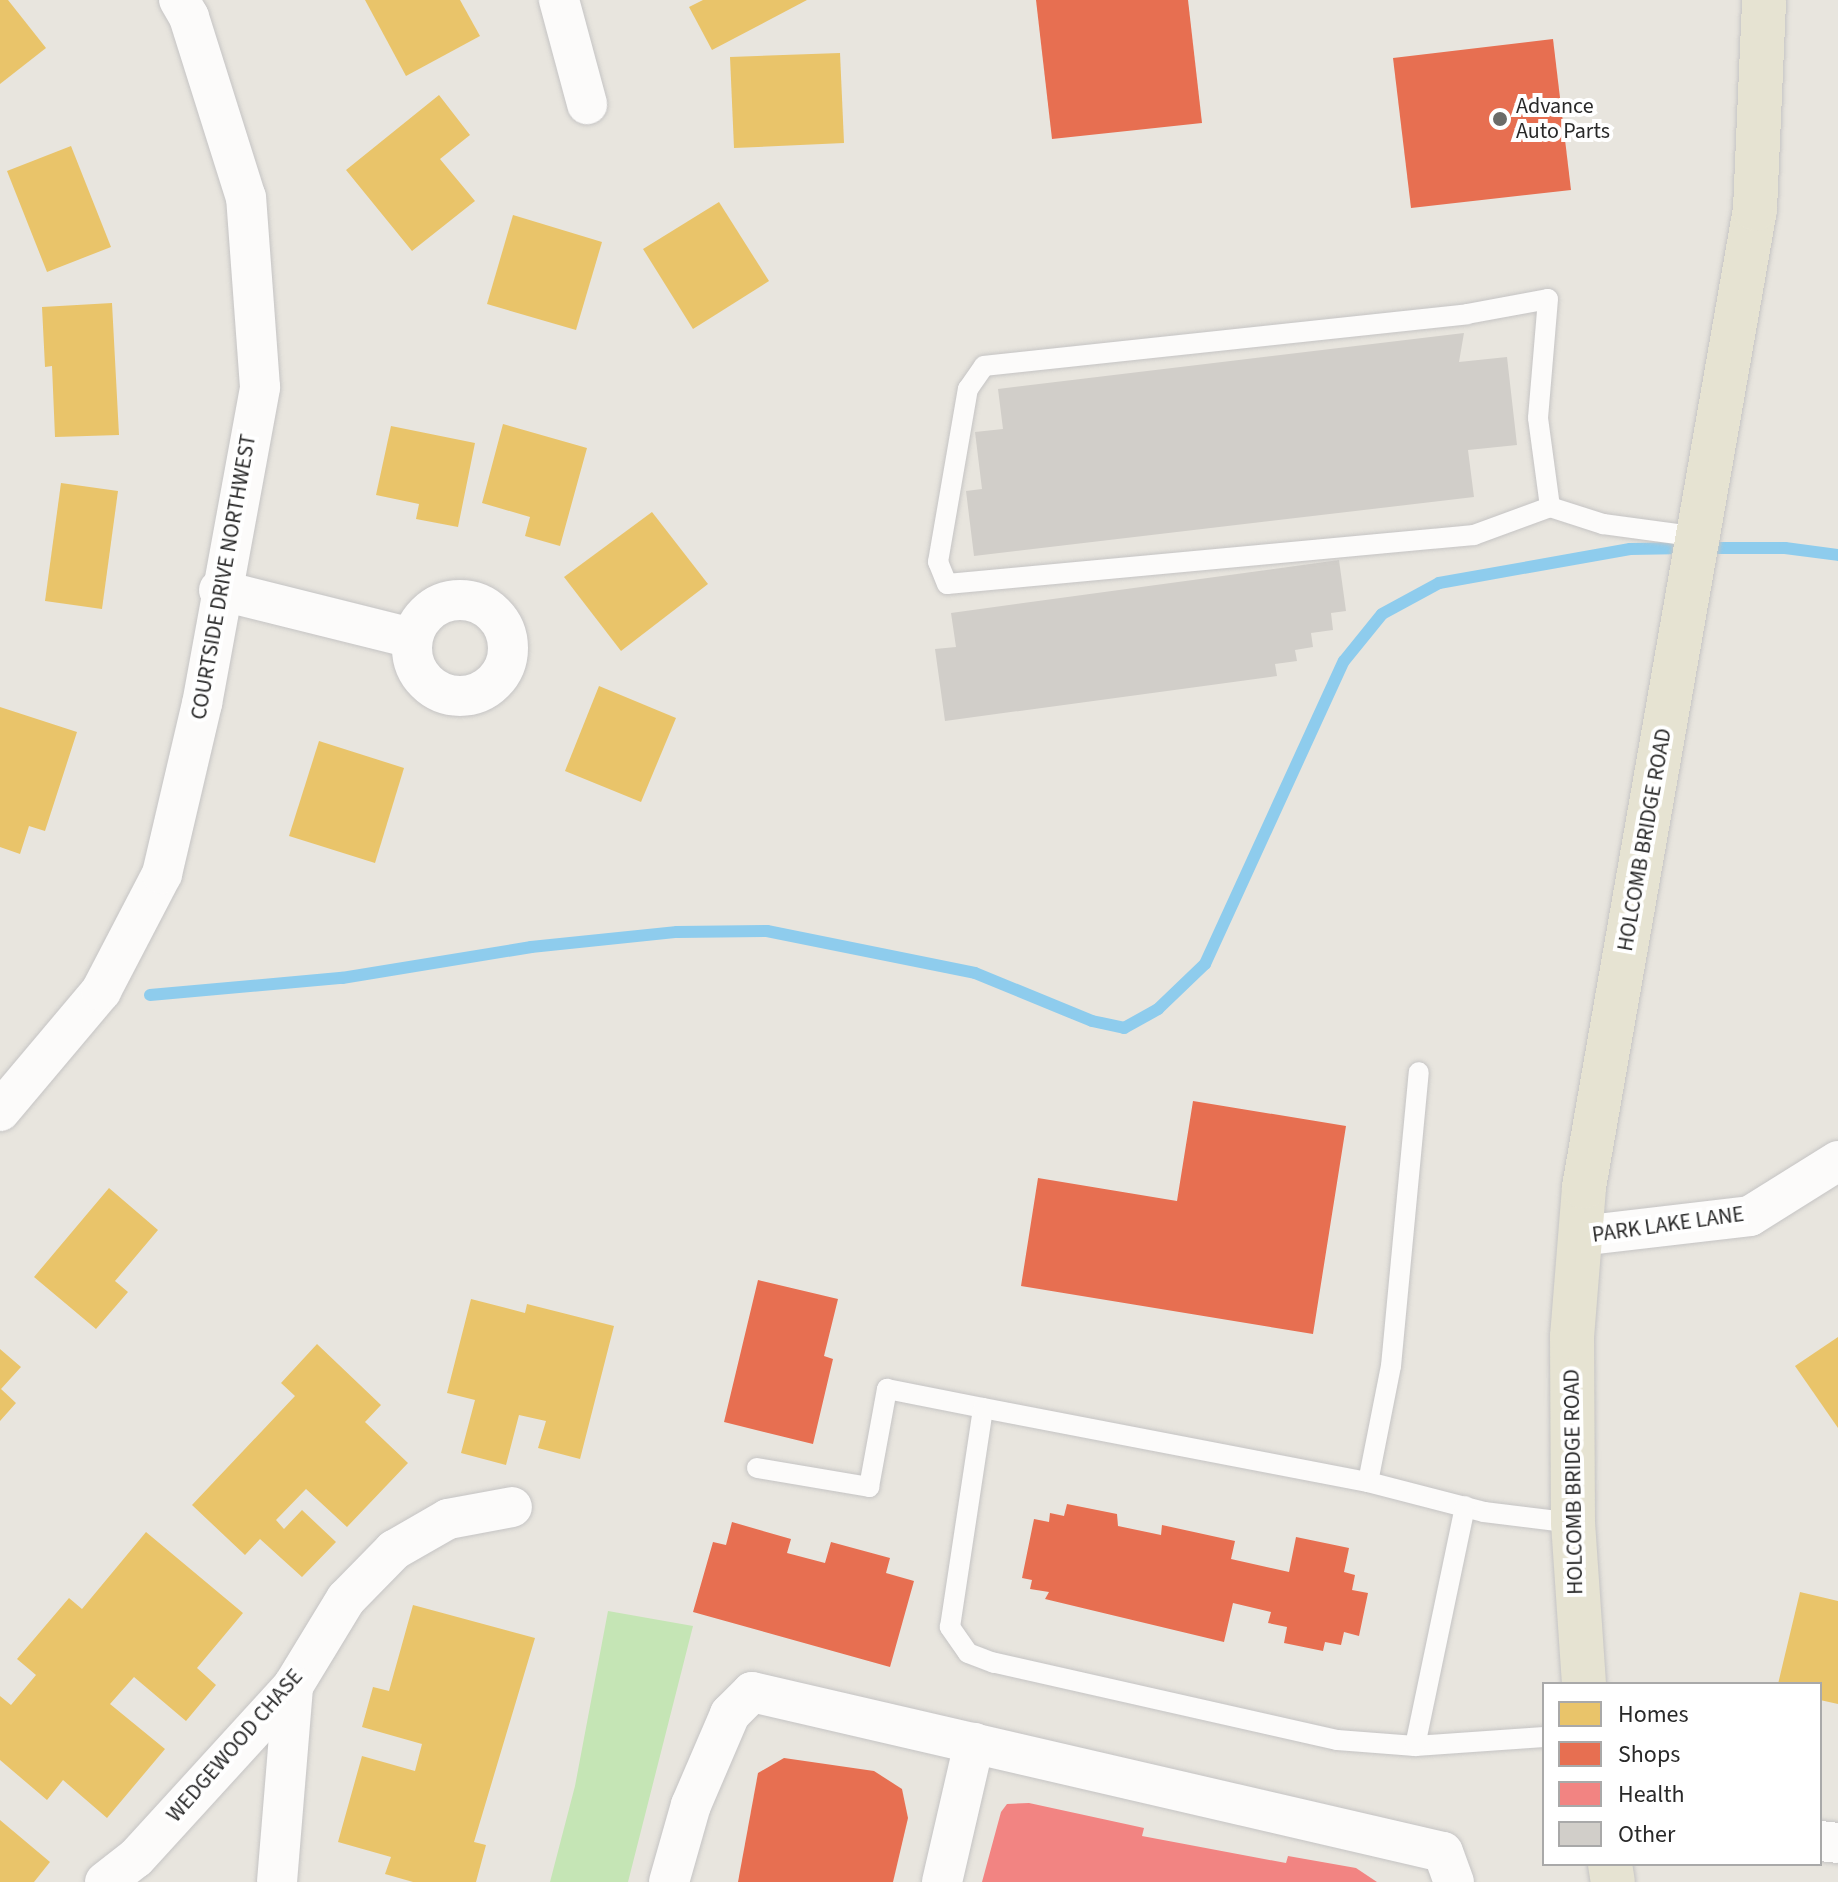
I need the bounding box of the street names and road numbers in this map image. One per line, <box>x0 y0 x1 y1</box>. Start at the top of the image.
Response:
street label: COURTSIDE DRIVE NORTHWEST <box>186 432 262 722</box>
street label: HOLCOMB BRIDGE ROAD <box>1612 727 1678 953</box>
street label: PARK LAKE LANE <box>1590 1201 1746 1249</box>
street label: HOLCOMB BRIDGE ROAD <box>1559 1369 1589 1595</box>
street label: WEDGEWOOD CHASE <box>161 1664 309 1828</box>

